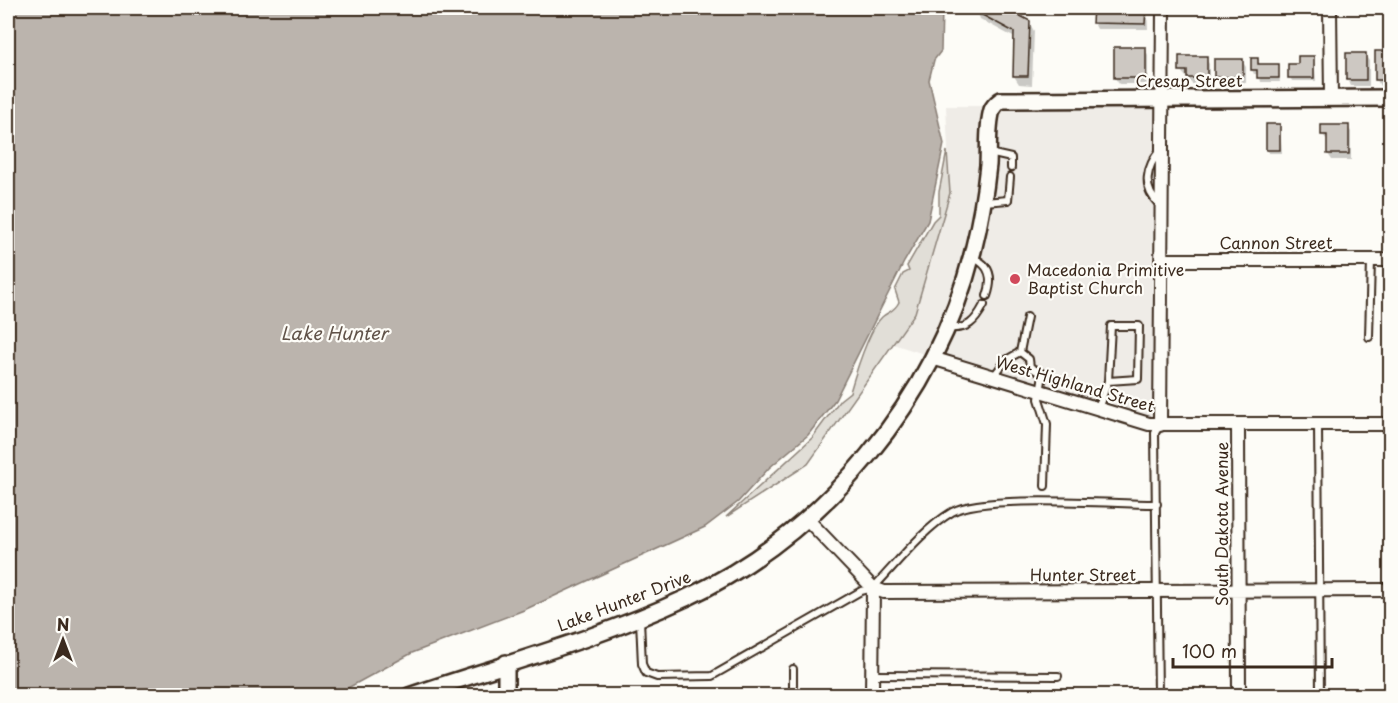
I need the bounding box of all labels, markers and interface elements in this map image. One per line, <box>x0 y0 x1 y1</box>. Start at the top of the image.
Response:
street label: Cresap Street <box>1135 68 1243 92</box>
street label: Cannon Street <box>1219 230 1333 254</box>
place label: Macedonia Primitive Baptist Church <box>1027 257 1184 299</box>
marker: Macedonia Primitive Baptist Church <box>1008 272 1022 286</box>
water label: Lake Hunter <box>281 319 390 346</box>
street label: West Highland Street <box>993 349 1158 417</box>
street label: South Dakota Avenue <box>1209 442 1233 606</box>
street label: Hunter Street <box>1030 562 1137 586</box>
street label: Lake Hunter Drive <box>553 563 694 637</box>
north arrow <box>33 610 93 670</box>
text: N <box>57 612 69 636</box>
scale bar <box>1173 631 1332 669</box>
text: 100 m <box>1182 637 1237 664</box>

